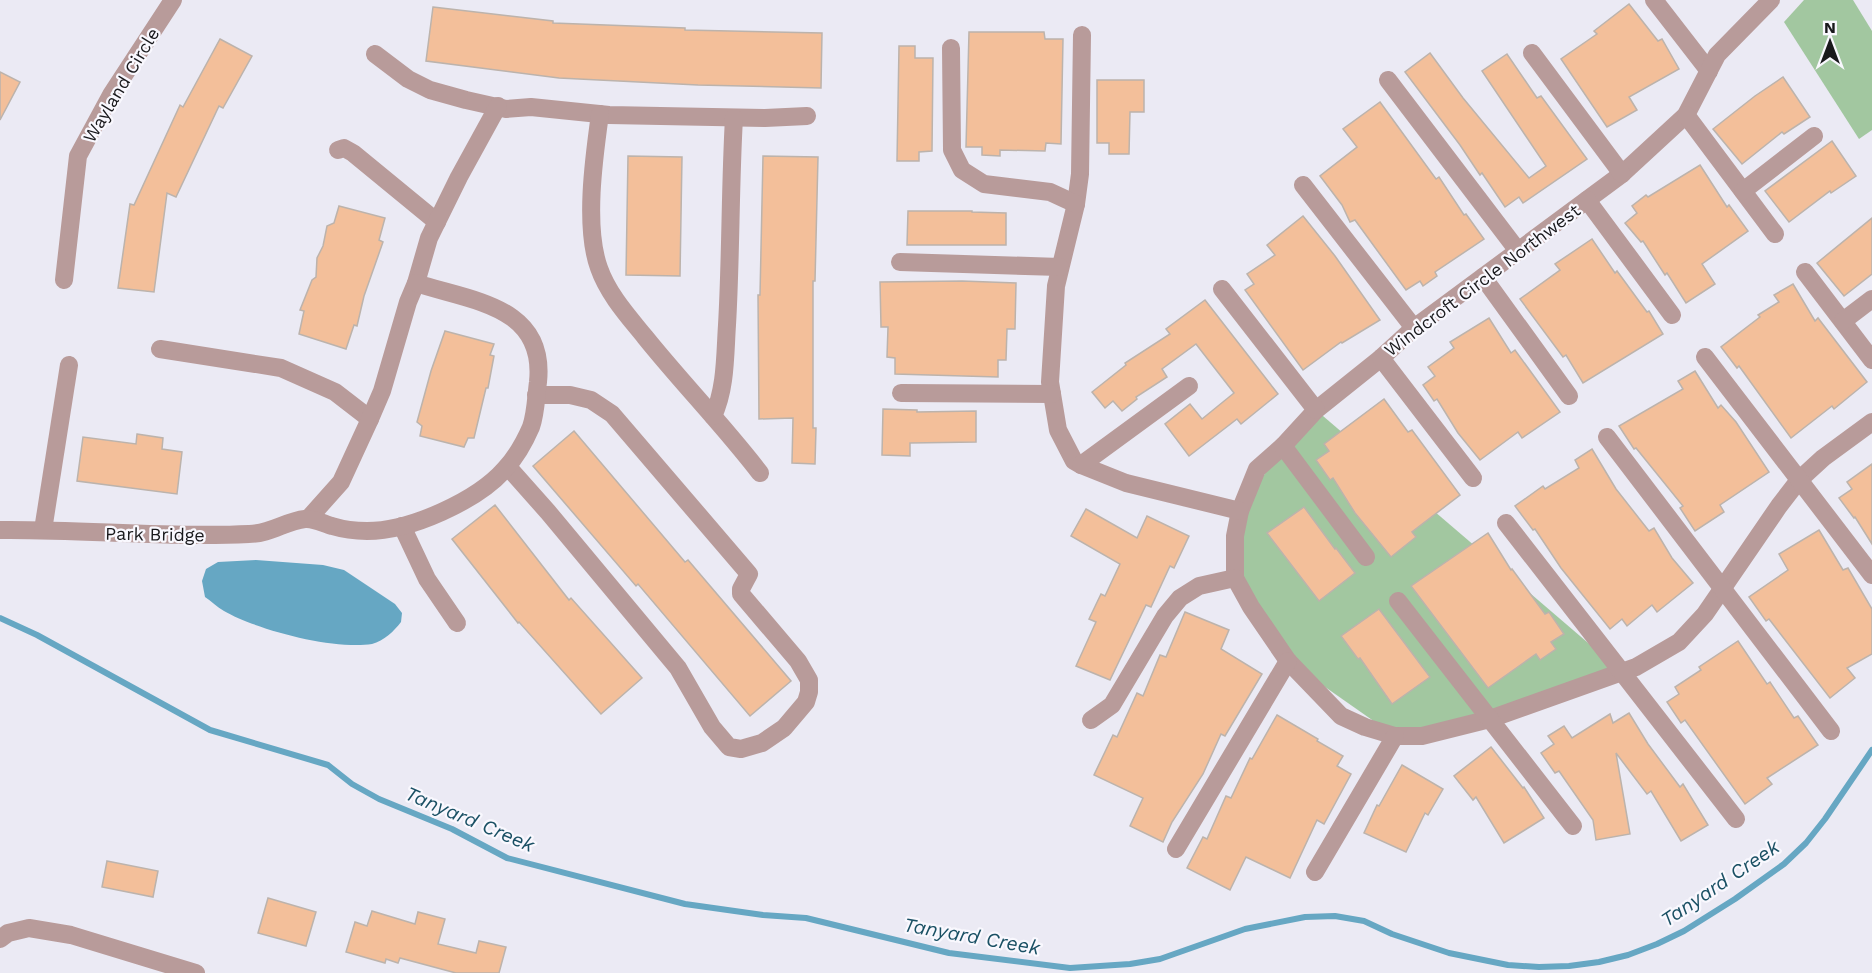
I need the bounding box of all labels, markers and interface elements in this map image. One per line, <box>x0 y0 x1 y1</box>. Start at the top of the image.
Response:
north arrow <box>1800 12 1860 72</box>
text: N <box>1824 18 1836 37</box>
street label: Wayland Circle <box>79 24 163 146</box>
street label: Windcroft Circle Northwest <box>1380 199 1584 361</box>
street label: Park Bridge <box>105 523 205 545</box>
water label: Tanyard Creek <box>402 781 539 857</box>
water label: Tanyard Creek <box>1656 834 1785 932</box>
water label: Tanyard Creek <box>902 912 1043 960</box>

